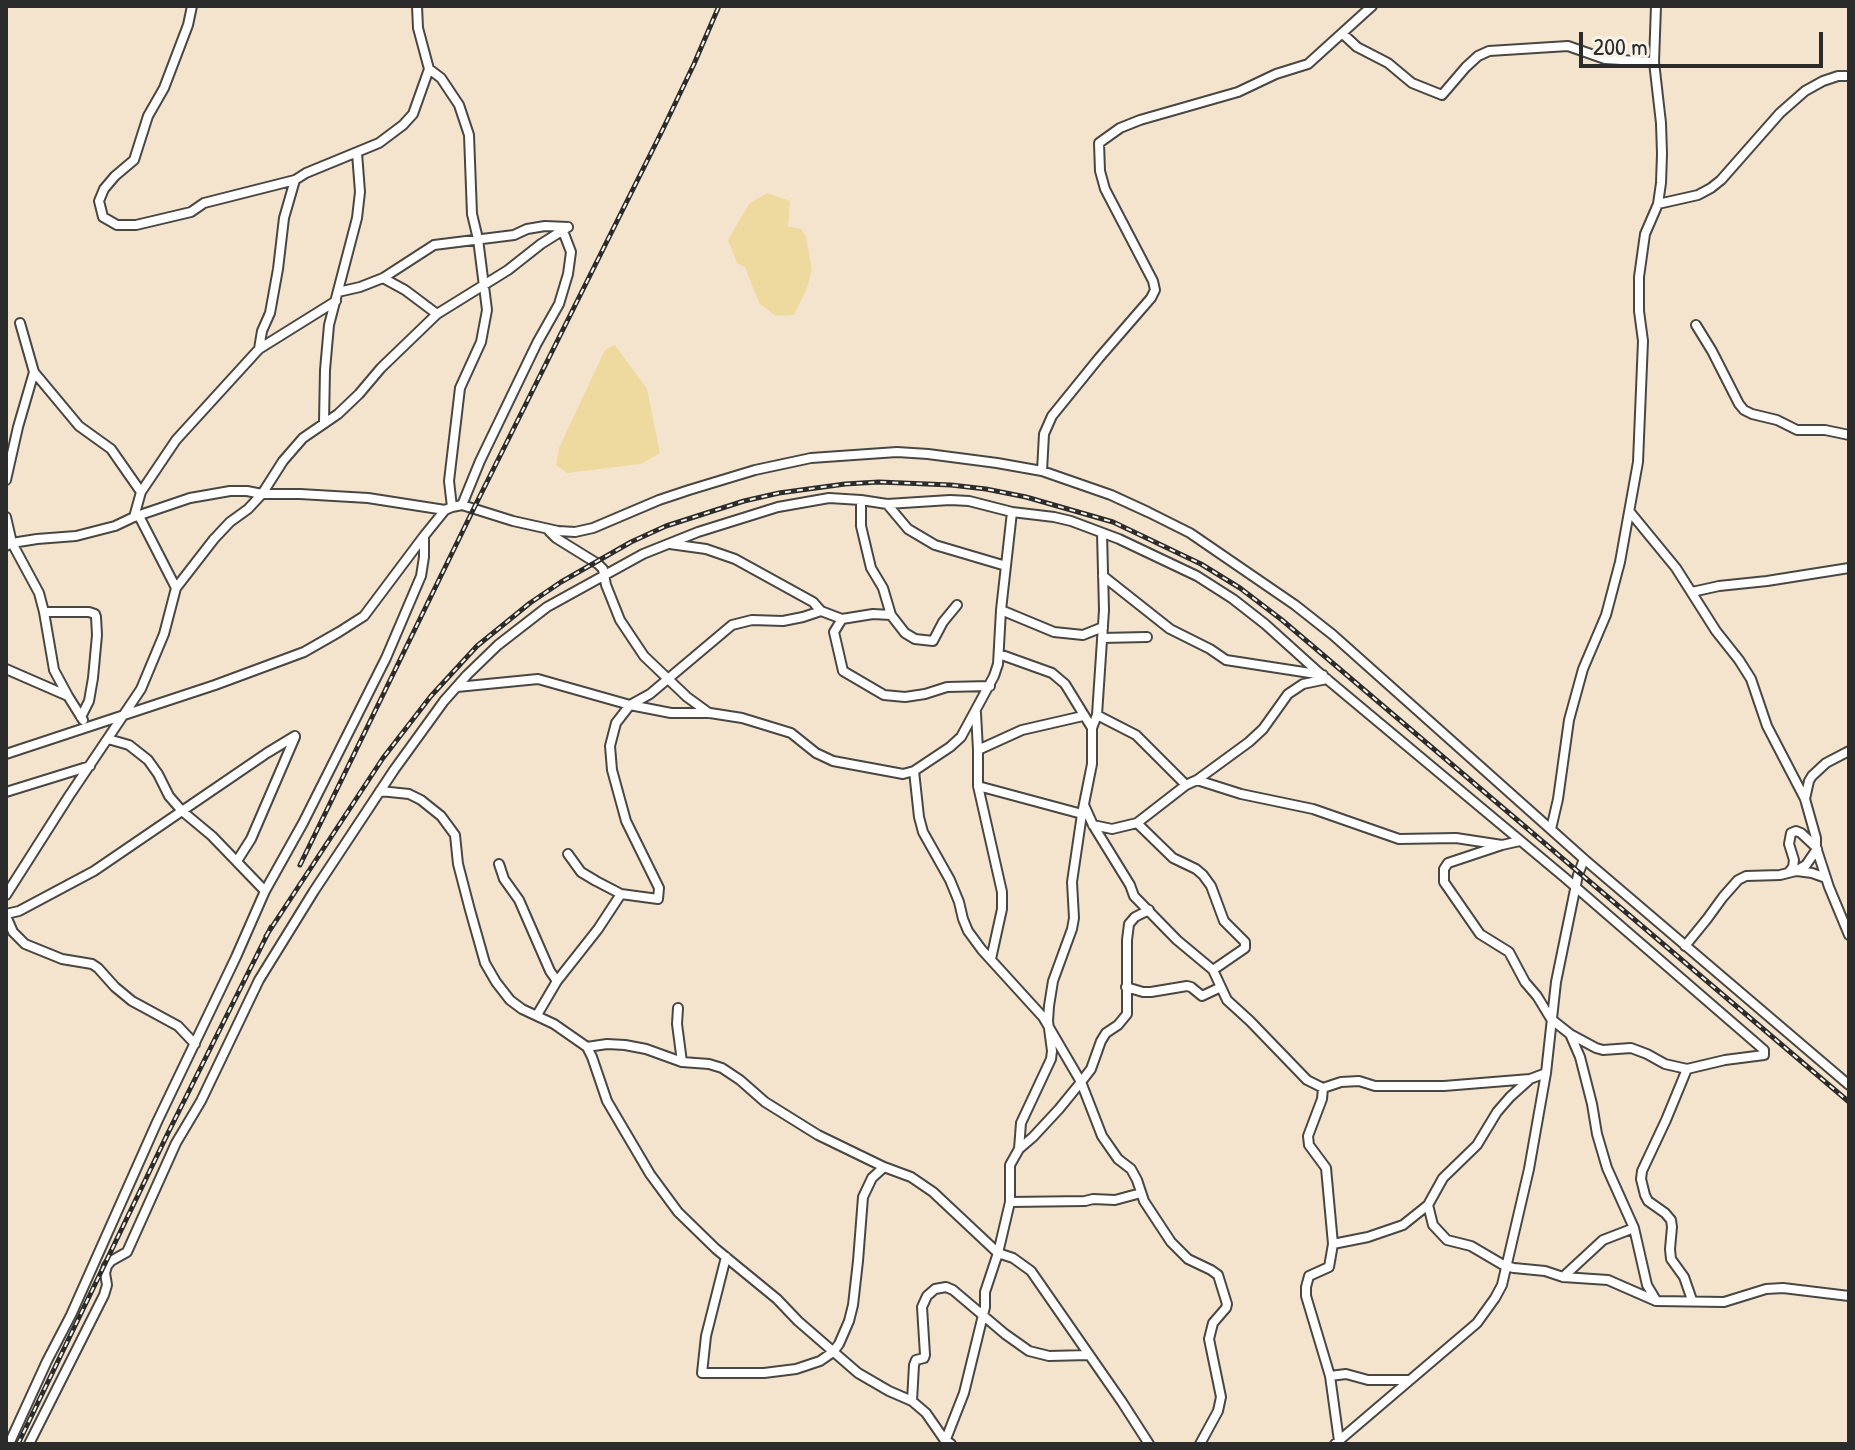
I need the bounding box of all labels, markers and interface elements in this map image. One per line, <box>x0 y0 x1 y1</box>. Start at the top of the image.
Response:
scale bar <box>1583 16 1827 66</box>
text: 200 m <box>1593 30 1648 62</box>

